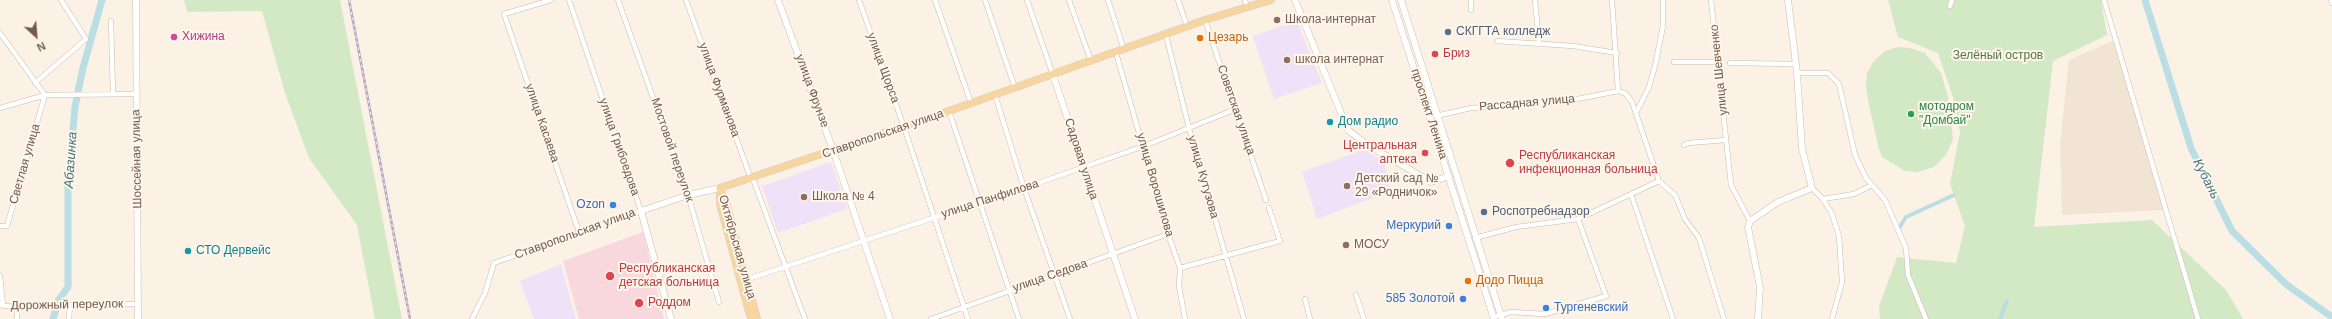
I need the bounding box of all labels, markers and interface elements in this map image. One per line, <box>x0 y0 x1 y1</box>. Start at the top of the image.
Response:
place label: Школа-интернат <box>1285 13 1376 27</box>
marker: Школа-интернат <box>1272 15 1282 25</box>
north arrow <box>16 16 56 56</box>
street label: улица Шевченко <box>1707 24 1731 116</box>
place label: СКГГТА колледж <box>1456 25 1550 39</box>
marker: СКГГТА колледж <box>1443 27 1453 37</box>
place label: Хижина <box>182 30 225 44</box>
street label: улица Щорса <box>864 31 902 105</box>
place label: Цезарь <box>1208 31 1248 45</box>
marker: Хижина <box>169 32 179 42</box>
marker: Цезарь <box>1195 33 1205 43</box>
text: N <box>35 40 47 54</box>
street label: улица Фурманова <box>695 41 743 139</box>
place label: Бриз <box>1443 47 1470 61</box>
marker: Бриз <box>1430 49 1440 59</box>
park label: Зелёный остров <box>1953 49 2043 63</box>
street label: улица Фрунзе <box>792 53 832 129</box>
place label: школа интернат <box>1295 53 1384 67</box>
marker: школа интернат <box>1282 55 1292 65</box>
street label: Советская улица <box>1214 63 1258 157</box>
street label: проспект Ленина <box>1408 67 1450 161</box>
street label: улица Касаева <box>522 82 562 164</box>
street label: Рассадная улица <box>1479 92 1575 114</box>
street label: улица Грибоедова <box>596 96 642 198</box>
street label: Мостовой переулок <box>647 96 697 204</box>
place label: мотодром "Домбай" <box>1919 100 1974 128</box>
street label: Ставропольская улица <box>820 106 946 162</box>
street label: Шоссейная улица <box>129 109 145 209</box>
marker: мотодром "Домбай" <box>1906 109 1916 119</box>
place label: Дом радио <box>1338 115 1398 129</box>
street label: Садовая улица <box>1061 116 1101 202</box>
marker: Дом радио <box>1325 117 1335 127</box>
street label: Светлая улица <box>7 122 43 206</box>
water label: Абазинка <box>61 131 81 189</box>
street label: улица Ворошилова <box>1133 131 1177 239</box>
street label: улица Кутузова <box>1184 134 1222 220</box>
place label: Центральная аптека <box>1343 139 1417 167</box>
marker: Центральная аптека <box>1420 148 1430 158</box>
place label: Республиканская инфекционная больница <box>1519 149 1658 177</box>
water label: Кубань <box>2189 156 2223 202</box>
marker: Республиканская инфекционная больница <box>1504 157 1516 169</box>
place label: Детский сад № 29 «Родничок» <box>1355 172 1439 200</box>
street label: улица Панфилова <box>939 176 1041 222</box>
marker: Детский сад № 29 «Родничок» <box>1342 181 1352 191</box>
place label: Школа № 4 <box>812 190 875 204</box>
marker: Школа № 4 <box>799 192 809 202</box>
street label: Октябрьская улица <box>715 193 759 301</box>
place label: Ozon <box>576 198 605 212</box>
marker: Ozon <box>608 200 618 210</box>
street label: Ставропольская улица <box>513 205 637 263</box>
place label: Роспотребнадзор <box>1492 205 1590 219</box>
marker: Роспотребнадзор <box>1479 207 1489 217</box>
place label: Меркурий <box>1386 219 1441 233</box>
marker: Меркурий <box>1444 221 1454 231</box>
place label: МОСУ <box>1354 238 1389 252</box>
marker: МОСУ <box>1341 240 1351 250</box>
place label: СТО Дервейс <box>196 244 271 258</box>
marker: СТО Дервейс <box>183 246 193 256</box>
street label: улица Седова <box>1011 256 1089 296</box>
place label: Республиканская детская больница <box>619 262 719 290</box>
marker: Республиканская детская больница <box>604 270 616 282</box>
place label: Додо Пицца <box>1476 274 1543 288</box>
marker: Додо Пицца <box>1463 276 1473 286</box>
place label: 585 Золотой <box>1386 292 1455 306</box>
marker: 585 Золотой <box>1458 294 1468 304</box>
place label: Роддом <box>648 296 691 310</box>
street label: Дорожный переулок <box>11 297 123 313</box>
marker: Роддом <box>633 297 645 309</box>
place label: Тургеневский <box>1554 301 1628 315</box>
marker: Тургеневский <box>1541 303 1551 313</box>

